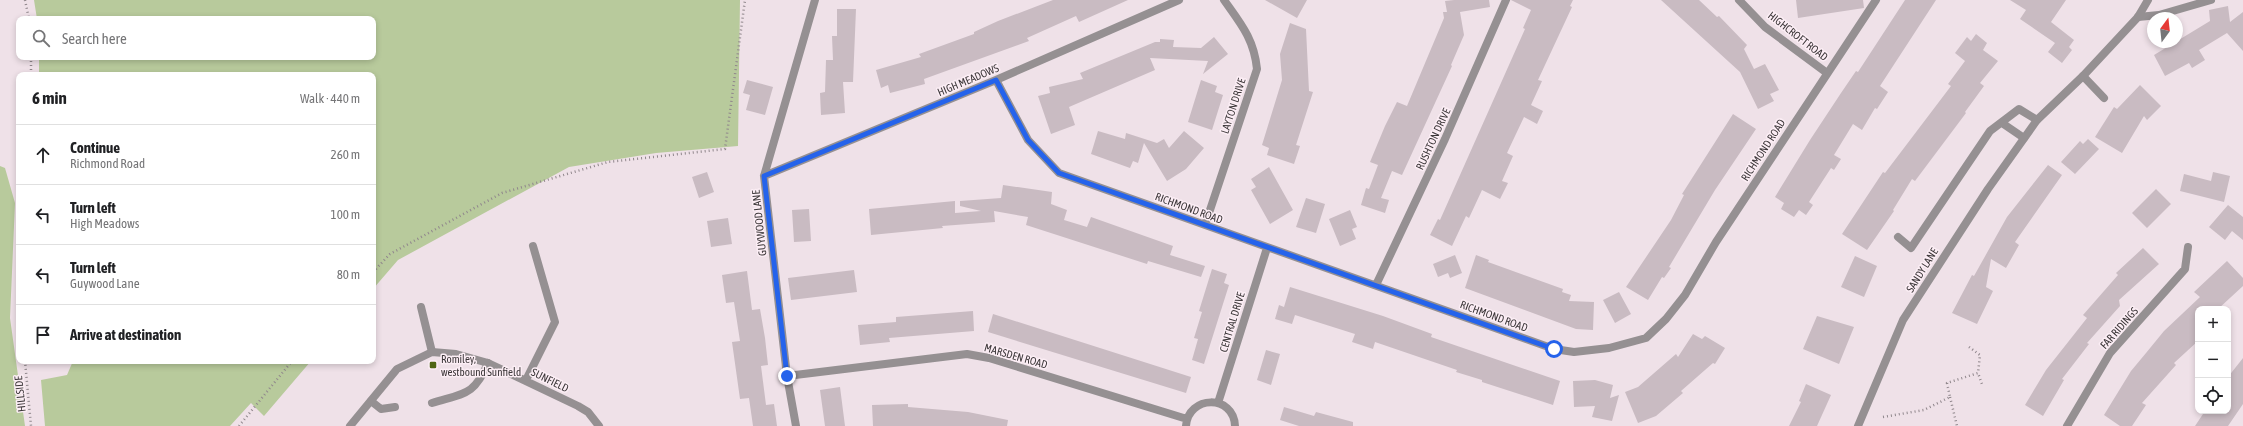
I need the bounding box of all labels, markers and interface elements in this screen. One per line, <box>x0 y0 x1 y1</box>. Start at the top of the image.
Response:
street label: HIGHCROFT ROAD <box>1766 9 1830 63</box>
north arrow <box>2147 12 2183 48</box>
search box <box>16 16 376 60</box>
icon: search <box>30 27 52 49</box>
text: Search here <box>62 30 127 47</box>
street label: HIGH MEADOWS <box>936 62 1001 98</box>
street label: LAYTON DRIVE <box>1218 76 1248 135</box>
text: 6 min <box>32 88 67 108</box>
text: Walk · 440 m <box>300 91 360 106</box>
street label: RUSHTON DRIVE <box>1413 106 1453 172</box>
street label: RICHMOND ROAD <box>1739 117 1787 183</box>
text: Continue <box>70 139 120 156</box>
icon: ahead <box>32 144 54 166</box>
text: 260 m <box>331 147 360 162</box>
text: Richmond Road <box>70 156 145 171</box>
street label: GUYWOOD LANE <box>750 189 768 257</box>
street label: RICHMOND ROAD <box>1154 190 1224 226</box>
text: Turn left <box>70 199 116 216</box>
icon: left <box>32 204 54 226</box>
text: 100 m <box>331 207 360 222</box>
text: High Meadows <box>70 216 139 231</box>
street label: SANDY LANE <box>1904 246 1940 294</box>
text: Turn left <box>70 259 116 276</box>
icon: left <box>32 264 54 286</box>
text: 80 m <box>337 267 360 282</box>
text: Guywood Lane <box>70 276 140 291</box>
street label: CENTRAL DRIVE <box>1217 290 1247 353</box>
street label: RICHMOND ROAD <box>1459 298 1529 334</box>
street label: FAR RIDINGS <box>2098 305 2140 351</box>
map controls <box>2195 306 2231 414</box>
button: + <box>2195 306 2231 342</box>
icon: arrive <box>32 324 54 346</box>
text: Arrive at destination <box>70 326 181 343</box>
route start <box>1545 340 1563 358</box>
street label: MARSDEN ROAD <box>983 341 1049 371</box>
button: − <box>2195 342 2231 378</box>
place label: Romiley, westbound Sunfield <box>441 353 521 378</box>
marker: Romiley, westbound Sunfield <box>428 360 438 370</box>
street label: SUNFIELD <box>529 366 571 394</box>
route end <box>778 367 796 385</box>
street label: HILLSIDE <box>12 375 28 413</box>
button: locate <box>2195 378 2231 414</box>

